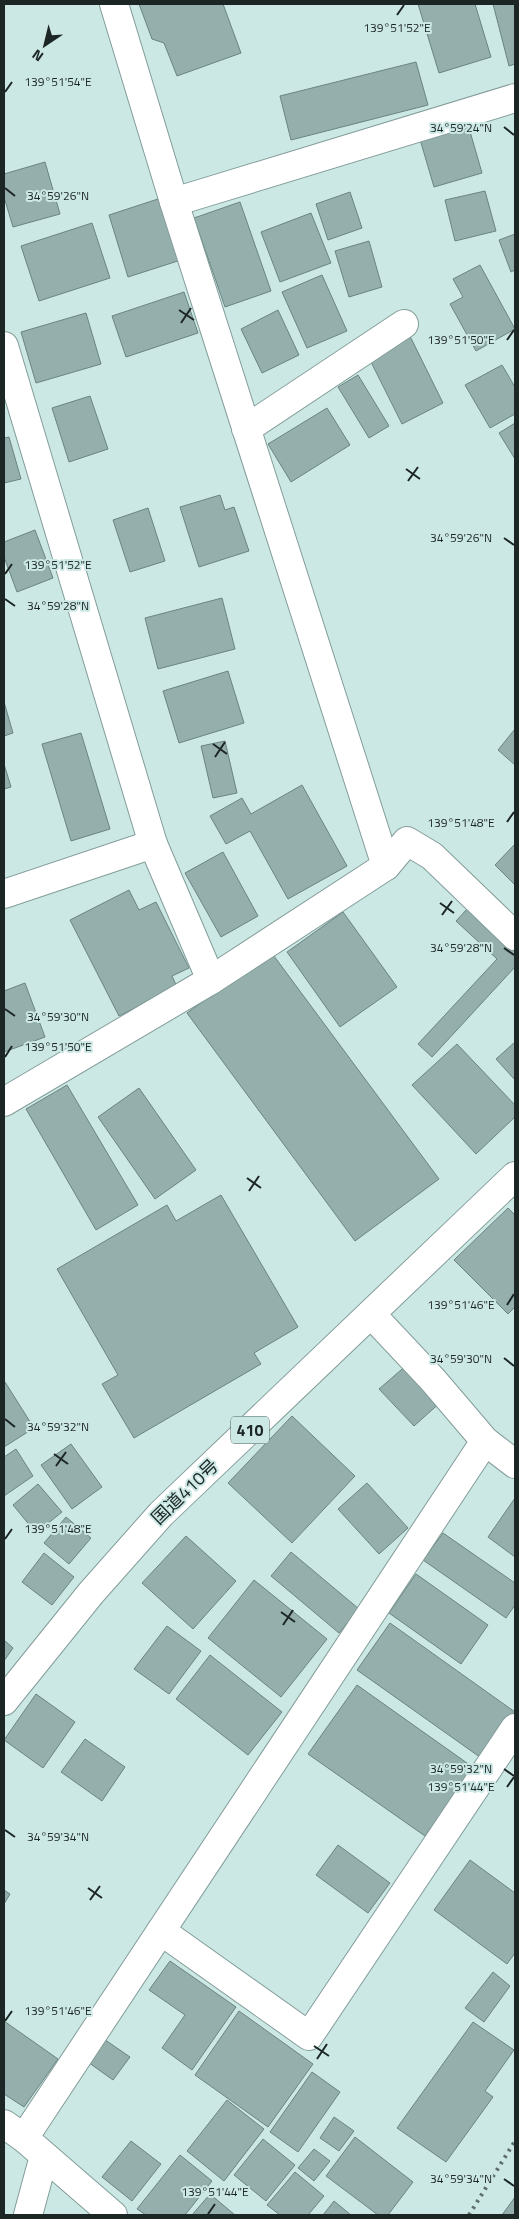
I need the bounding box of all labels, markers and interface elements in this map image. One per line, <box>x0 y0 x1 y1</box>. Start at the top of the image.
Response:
text: 139°51'52"E <box>363 18 431 37</box>
north arrow <box>20 20 70 70</box>
text: N <box>27 45 47 67</box>
text: 139°51'54"E <box>24 72 92 91</box>
text: 34°59'24"N <box>430 118 492 137</box>
text: 34°59'26"N <box>27 186 89 205</box>
text: 139°51'50"E <box>427 330 495 349</box>
text: 34°59'26"N <box>430 528 492 547</box>
text: 139°51'52"E <box>24 555 92 574</box>
text: 34°59'28"N <box>27 596 89 615</box>
text: 139°51'48"E <box>427 813 495 832</box>
text: 34°59'28"N <box>430 938 492 957</box>
text: 34°59'30"N <box>27 1007 89 1026</box>
text: 139°51'50"E <box>24 1037 92 1056</box>
text: 139°51'46"E <box>427 1295 495 1314</box>
text: 34°59'30"N <box>430 1349 492 1368</box>
road number: 410 <box>231 1416 269 1444</box>
text: 34°59'32"N <box>27 1417 89 1436</box>
street label: 国道410号 <box>145 1453 224 1531</box>
text: 139°51'48"E <box>24 1519 92 1538</box>
text: 34°59'32"N <box>430 1759 492 1778</box>
text: 139°51'44"E <box>427 1777 495 1796</box>
text: 34°59'34"N <box>27 1827 89 1846</box>
text: 139°51'46"E <box>24 2001 92 2020</box>
text: 34°59'34"N <box>430 2169 492 2188</box>
text: 139°51'44"E <box>181 2182 249 2201</box>

